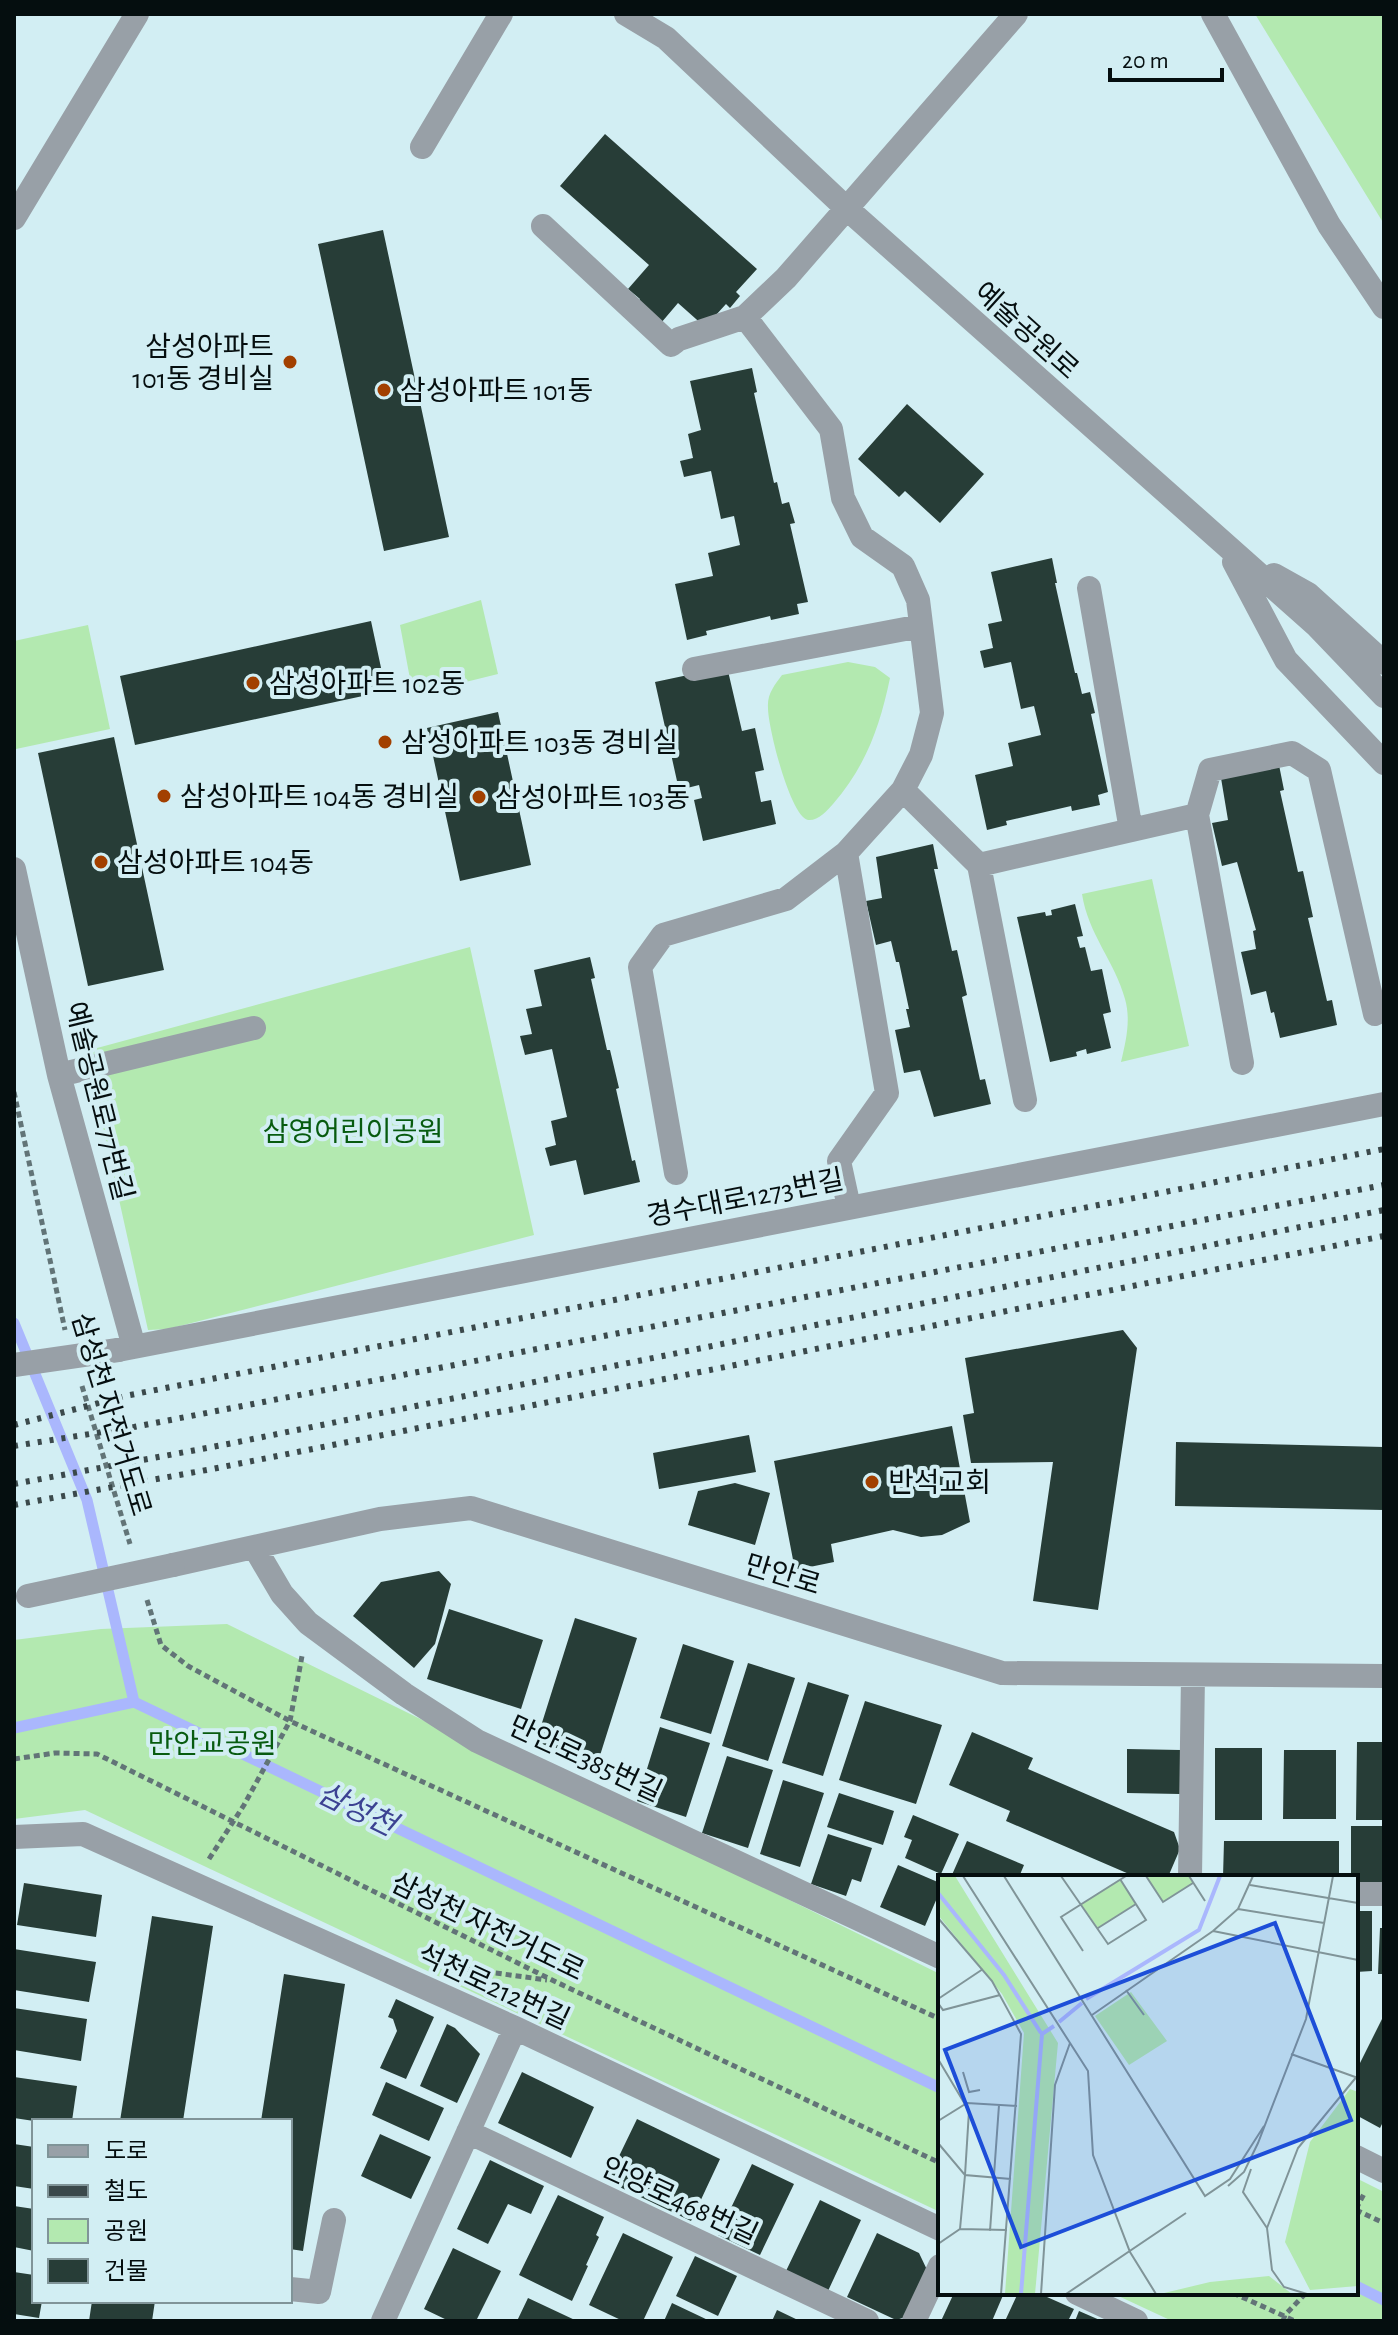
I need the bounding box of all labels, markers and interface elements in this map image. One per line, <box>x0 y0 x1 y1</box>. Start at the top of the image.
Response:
scale bar <box>1110 32 1222 82</box>
text: 20 m <box>1122 49 1169 73</box>
street label: 예술공원로 <box>968 276 1084 385</box>
place label: 삼성아파트 101동 경비실 <box>132 332 274 394</box>
marker: 삼성아파트 101동 경비실 <box>281 353 299 371</box>
place label: 삼성아파트 101동 <box>400 376 593 406</box>
marker: 삼성아파트 101동 <box>375 381 393 399</box>
place label: 삼성아파트 102동 <box>269 669 465 699</box>
marker: 삼성아파트 102동 <box>244 674 262 692</box>
place label: 삼성아파트 103동 경비실 <box>401 728 678 758</box>
marker: 삼성아파트 103동 경비실 <box>376 733 394 751</box>
place label: 삼성아파트 104동 경비실 <box>180 782 459 812</box>
place label: 삼성아파트 103동 <box>495 783 690 813</box>
marker: 삼성아파트 104동 경비실 <box>155 787 173 805</box>
marker: 삼성아파트 103동 <box>470 788 488 806</box>
place label: 삼성아파트 104동 <box>117 848 314 878</box>
marker: 삼성아파트 104동 <box>92 853 110 871</box>
street label: 예술공원로77번길 <box>60 999 138 1204</box>
park label: 삼영어린이공원 <box>263 1117 443 1147</box>
street label: 경수대로1273번길 <box>644 1164 846 1232</box>
street label: 삼성천 자전거도로 <box>66 1309 156 1519</box>
place label: 반석교회 <box>888 1468 991 1498</box>
marker: 반석교회 <box>863 1473 881 1491</box>
street label: 만안로 <box>741 1550 824 1601</box>
street label: 만안로385번길 <box>504 1710 667 1807</box>
park label: 만안교공원 <box>148 1730 276 1759</box>
water label: 삼성천 <box>313 1777 404 1843</box>
street label: 삼성천 자전거도로 <box>386 1867 589 1987</box>
inset map <box>938 1875 1358 2295</box>
street label: 석천로212번길 <box>413 1939 574 2035</box>
legend <box>32 2119 292 2303</box>
text: 도로 <box>104 2140 148 2164</box>
street label: 안양로468번길 <box>597 2152 762 2250</box>
text: 철도 <box>104 2179 148 2204</box>
text: 공원 <box>104 2219 148 2244</box>
text: 건물 <box>104 2259 148 2284</box>

